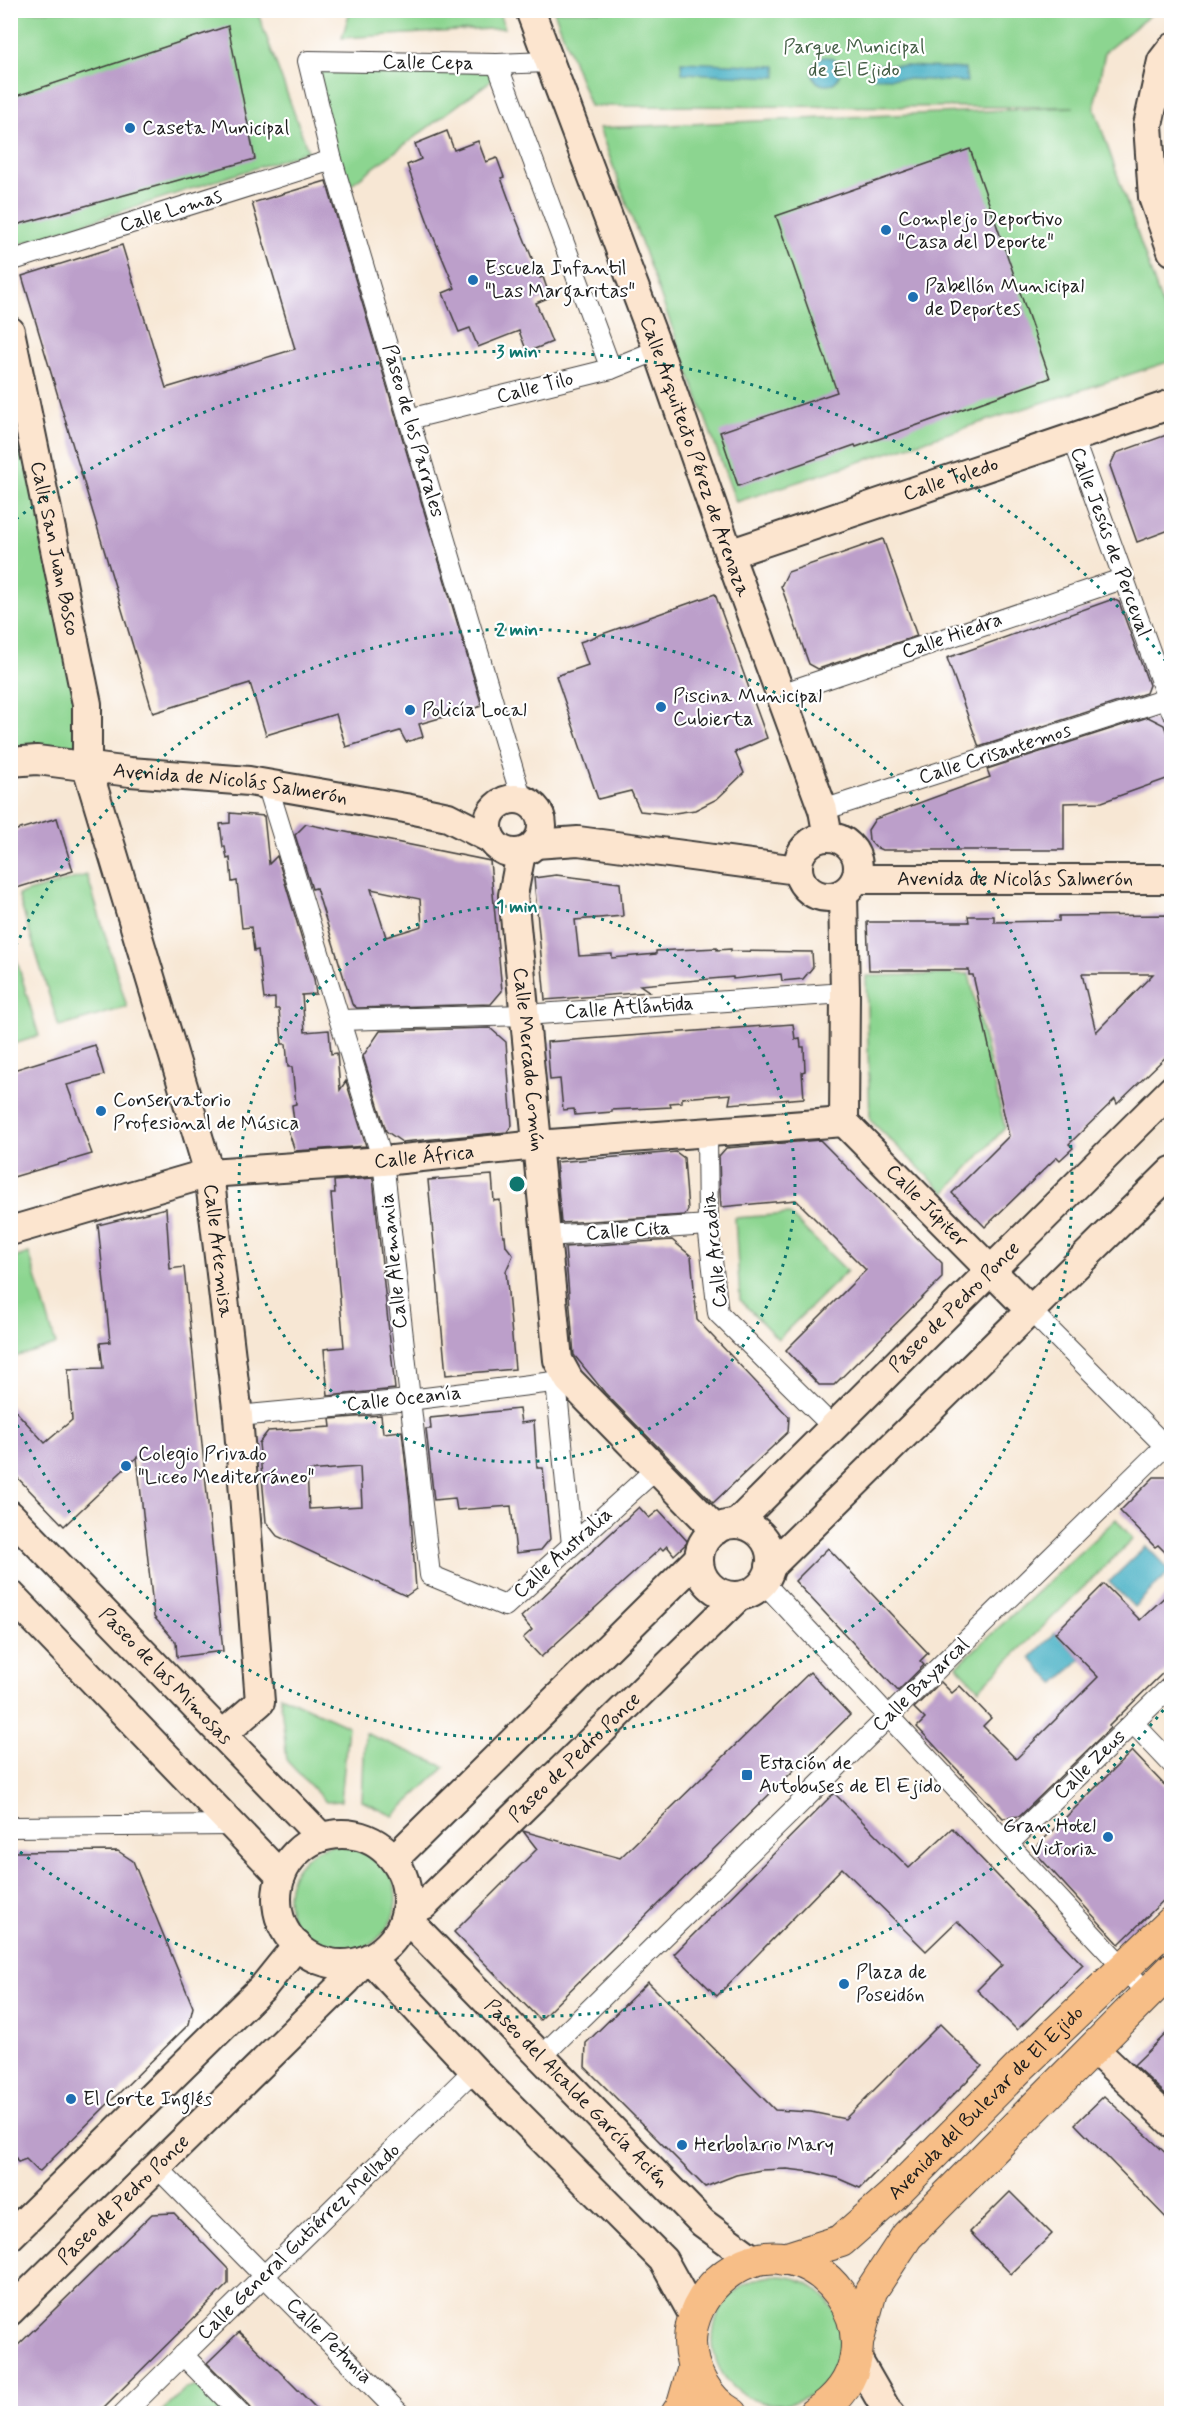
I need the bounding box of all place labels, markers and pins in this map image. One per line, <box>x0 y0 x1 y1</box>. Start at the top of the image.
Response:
place label: Caseta Municipal <box>142 115 290 142</box>
marker: Caseta Municipal <box>123 121 137 135</box>
place label: Complejo Deportivo "Casa del Deporte" <box>898 206 1063 256</box>
marker: Complejo Deportivo "Casa del Deporte" <box>879 223 893 237</box>
place label: Escuela Infantil "Las Margaritas" <box>485 255 635 307</box>
marker: Escuela Infantil "Las Margaritas" <box>466 273 480 287</box>
place label: Pabellón Municipal de Deportes <box>925 273 1084 323</box>
marker: Pabellón Municipal de Deportes <box>906 290 920 304</box>
place label: Piscina Municipal Cubierta <box>673 683 822 733</box>
place label: Policía Local <box>422 697 527 724</box>
marker: Piscina Municipal Cubierta <box>654 700 668 714</box>
marker: Policía Local <box>403 703 417 717</box>
place label: Conservatorio Profesional de Música <box>113 1087 299 1137</box>
marker: Conservatorio Profesional de Música <box>94 1104 108 1118</box>
centre of rings <box>507 1174 527 1194</box>
place label: Colegio Privado "Liceo Mediterráneo" <box>138 1441 314 1491</box>
marker: Colegio Privado "Liceo Mediterráneo" <box>119 1459 133 1473</box>
place label: Estación de Autobuses de El Ejido <box>759 1750 942 1800</box>
marker: Estación de Autobuses de El Ejido <box>740 1768 754 1782</box>
place label: Gran Hotel Victoria <box>1003 1813 1097 1863</box>
marker: Gran Hotel Victoria <box>1101 1830 1115 1844</box>
place label: Plaza de Poseidón <box>856 1959 927 2009</box>
marker: Plaza de Poseidón <box>837 1977 851 1991</box>
place label: El Corte Inglés <box>83 2086 212 2115</box>
marker: El Corte Inglés <box>64 2092 78 2106</box>
place label: Herbolario Mary <box>694 2132 834 2159</box>
marker: Herbolario Mary <box>675 2138 689 2152</box>

